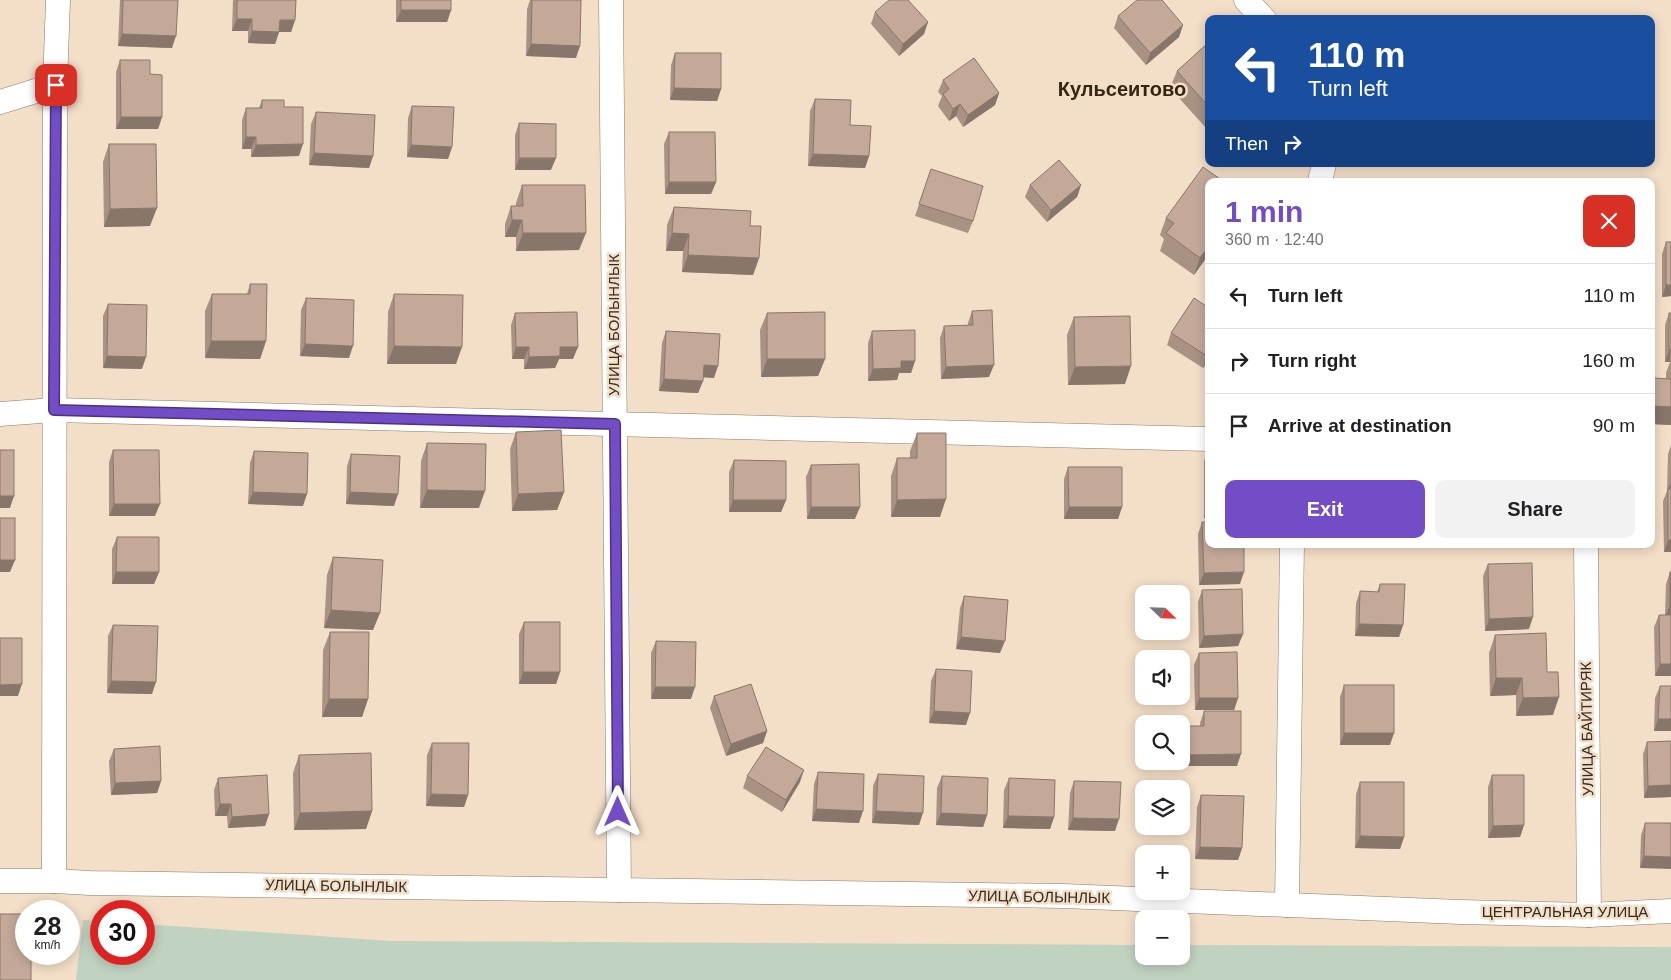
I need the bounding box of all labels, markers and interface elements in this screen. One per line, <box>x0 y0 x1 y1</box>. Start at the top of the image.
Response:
icon: left <box>1225 35 1290 100</box>
text: 110 m <box>1308 35 1405 74</box>
pin <box>35 64 77 106</box>
icon: arrive <box>42 71 70 99</box>
text: Turn left <box>1308 76 1388 101</box>
district label: Кульсеитово <box>1058 78 1186 100</box>
icon: right <box>1278 130 1306 158</box>
text: Then <box>1225 133 1268 154</box>
text: 1 min <box>1225 195 1303 228</box>
button: close <box>1583 195 1635 247</box>
text: 360 m · 12:40 <box>1225 231 1324 248</box>
street label: УЛИЦА БОЛЫНЛЫК <box>605 254 622 396</box>
icon: left <box>1225 282 1253 310</box>
text: Turn left <box>1268 285 1343 306</box>
text: 110 m <box>1584 285 1635 306</box>
icon: right <box>1225 347 1253 375</box>
text: Turn right <box>1268 350 1356 371</box>
text: 160 m <box>1582 350 1635 371</box>
icon: arrive <box>1225 412 1253 440</box>
text: Arrive at destination <box>1268 415 1452 436</box>
text: 90 m <box>1593 415 1635 436</box>
button: Exit <box>1225 480 1425 538</box>
button: Share <box>1435 480 1635 538</box>
north arrow <box>1135 585 1190 640</box>
map controls <box>1135 585 1190 965</box>
button: sound <box>1135 650 1190 705</box>
street label: УЛИЦА БАЙТИРЯК <box>1577 661 1596 796</box>
button: search <box>1135 715 1190 770</box>
button: layers <box>1135 780 1190 835</box>
position arrow <box>591 785 643 837</box>
button: + <box>1135 845 1190 900</box>
street label: УЛИЦА БОЛЫНЛЫК <box>265 876 407 895</box>
street label: УЛИЦА БОЛЫНЛЫК <box>968 887 1110 906</box>
speed limit sign: 30 <box>90 900 155 965</box>
street label: ЦЕНТРАЛЬНАЯ УЛИЦА <box>1482 903 1648 920</box>
button: − <box>1135 910 1190 965</box>
text: 28 <box>34 912 61 940</box>
text: km/h <box>34 938 61 952</box>

